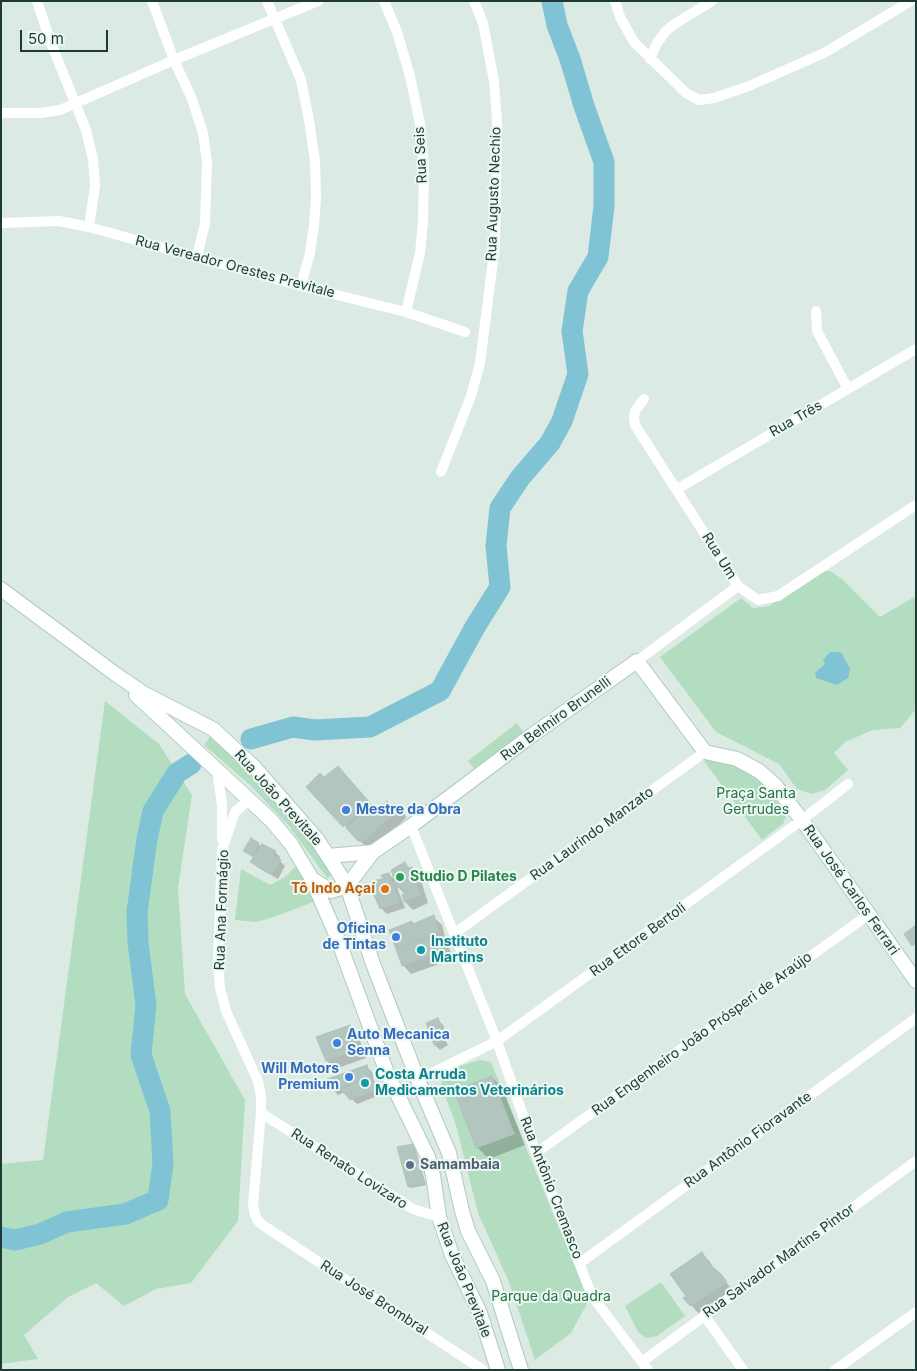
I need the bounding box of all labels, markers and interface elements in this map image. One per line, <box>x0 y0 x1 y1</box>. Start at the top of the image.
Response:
scale bar <box>22 20 110 52</box>
text: 50 m <box>28 29 64 48</box>
street label: Rua Seis <box>411 126 431 184</box>
street label: Rua Augusto Nechio <box>483 126 505 262</box>
street label: Rua Vereador Orestes Previtale <box>133 232 337 302</box>
street label: Rua Três <box>767 397 825 441</box>
street label: Rua Um <box>698 530 740 582</box>
street label: Rua Belmiro Brunelli <box>498 673 614 765</box>
street label: Rua João Previtale <box>231 747 325 849</box>
street label: Rua Laurindo Manzato <box>527 784 657 884</box>
park label: Praça Santa Gertrudes <box>716 786 796 819</box>
place label: Mestre da Obra <box>356 802 461 818</box>
marker: Mestre da Obra <box>340 804 352 816</box>
street label: Rua José Carlos Ferrari <box>800 822 902 958</box>
street label: Rua Ana Formágio <box>211 849 233 971</box>
place label: Studio D Pilates <box>410 869 517 885</box>
marker: Studio D Pilates <box>394 871 406 883</box>
place label: Tô Indo Açaí <box>291 881 375 897</box>
marker: Tô Indo Açaí <box>379 883 391 895</box>
street label: Rua Ettore Bertoli <box>587 900 689 980</box>
place label: Oficina de Tintas <box>323 921 386 954</box>
marker: Oficina de Tintas <box>390 931 402 943</box>
place label: Instituto Martins <box>431 934 488 966</box>
marker: Instituto Martins <box>415 944 427 956</box>
street label: Rua Engenheiro João Prósperi de Araújo <box>589 949 815 1119</box>
place label: Auto Mecanica Senna <box>347 1027 450 1060</box>
marker: Auto Mecanica Senna <box>331 1037 343 1049</box>
place label: Will Motors Premium <box>261 1061 339 1094</box>
place label: Costa Arruda Medicamentos Veterinários <box>375 1067 564 1100</box>
marker: Will Motors Premium <box>343 1071 355 1083</box>
marker: Costa Arruda Medicamentos Veterinários <box>359 1077 371 1089</box>
street label: Rua Antônio Fioravante <box>681 1088 815 1192</box>
street label: Rua Antônio Cremasco <box>516 1114 586 1262</box>
street label: Rua Renato Lovizaro <box>288 1125 410 1213</box>
place label: Samambaia <box>420 1157 500 1173</box>
marker: Samambaia <box>404 1159 416 1171</box>
street label: Rua Salvador Martins Pintor <box>700 1200 858 1322</box>
street label: Rua João Previtale <box>433 1220 495 1340</box>
street label: Rua José Brombral <box>317 1257 431 1339</box>
park label: Parque da Quadra <box>491 1289 611 1305</box>

